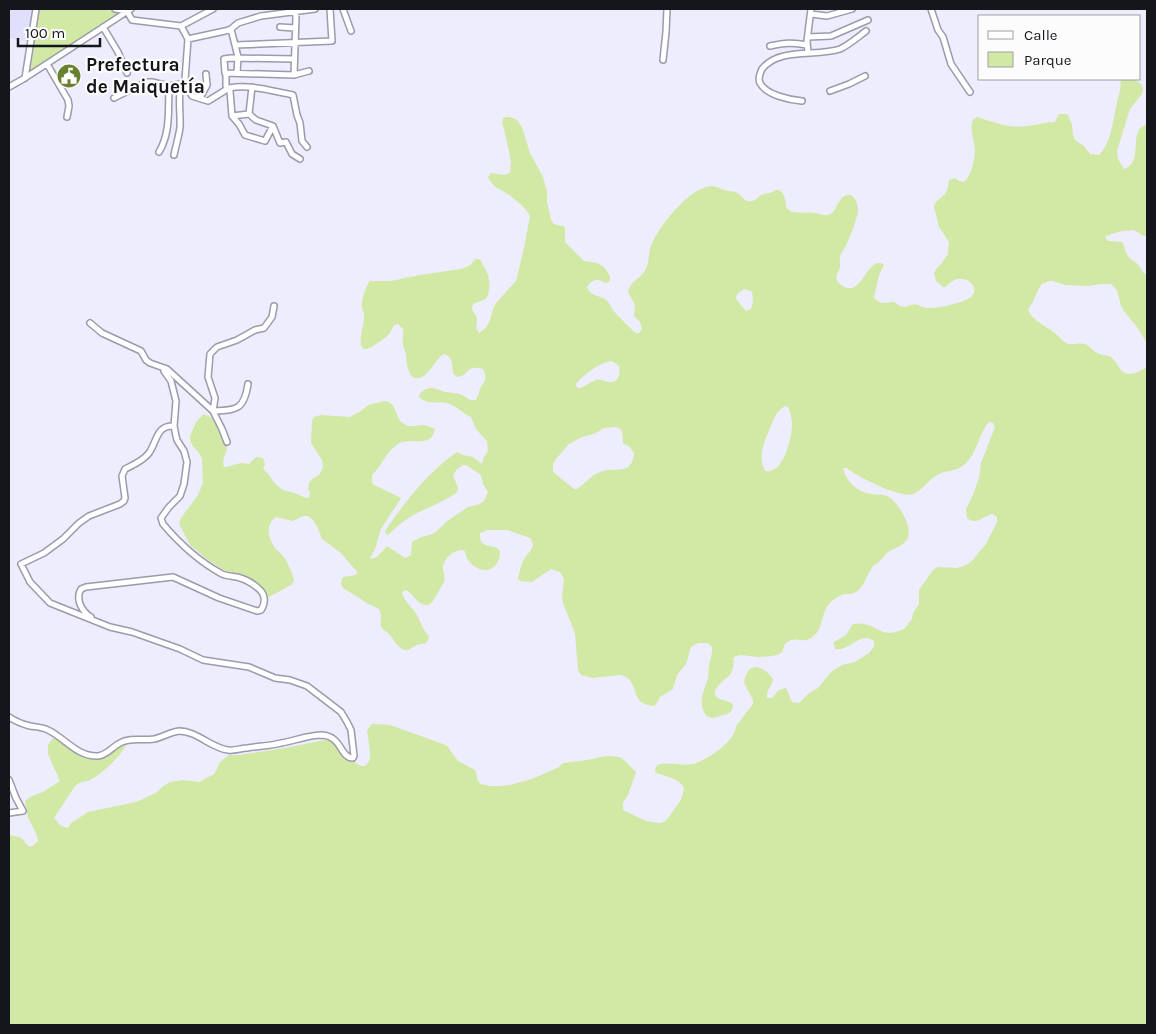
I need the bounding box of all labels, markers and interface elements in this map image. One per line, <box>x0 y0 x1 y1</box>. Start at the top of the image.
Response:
scale bar <box>18 15 100 47</box>
legend <box>978 15 1141 80</box>
text: 100 m <box>25 24 65 42</box>
text: Calle <box>1024 26 1058 44</box>
text: Parque <box>1024 51 1072 69</box>
place label: Prefectura de Maiquetía <box>86 54 205 98</box>
public building icon: Prefectura de Maiquetía <box>56 63 82 89</box>

